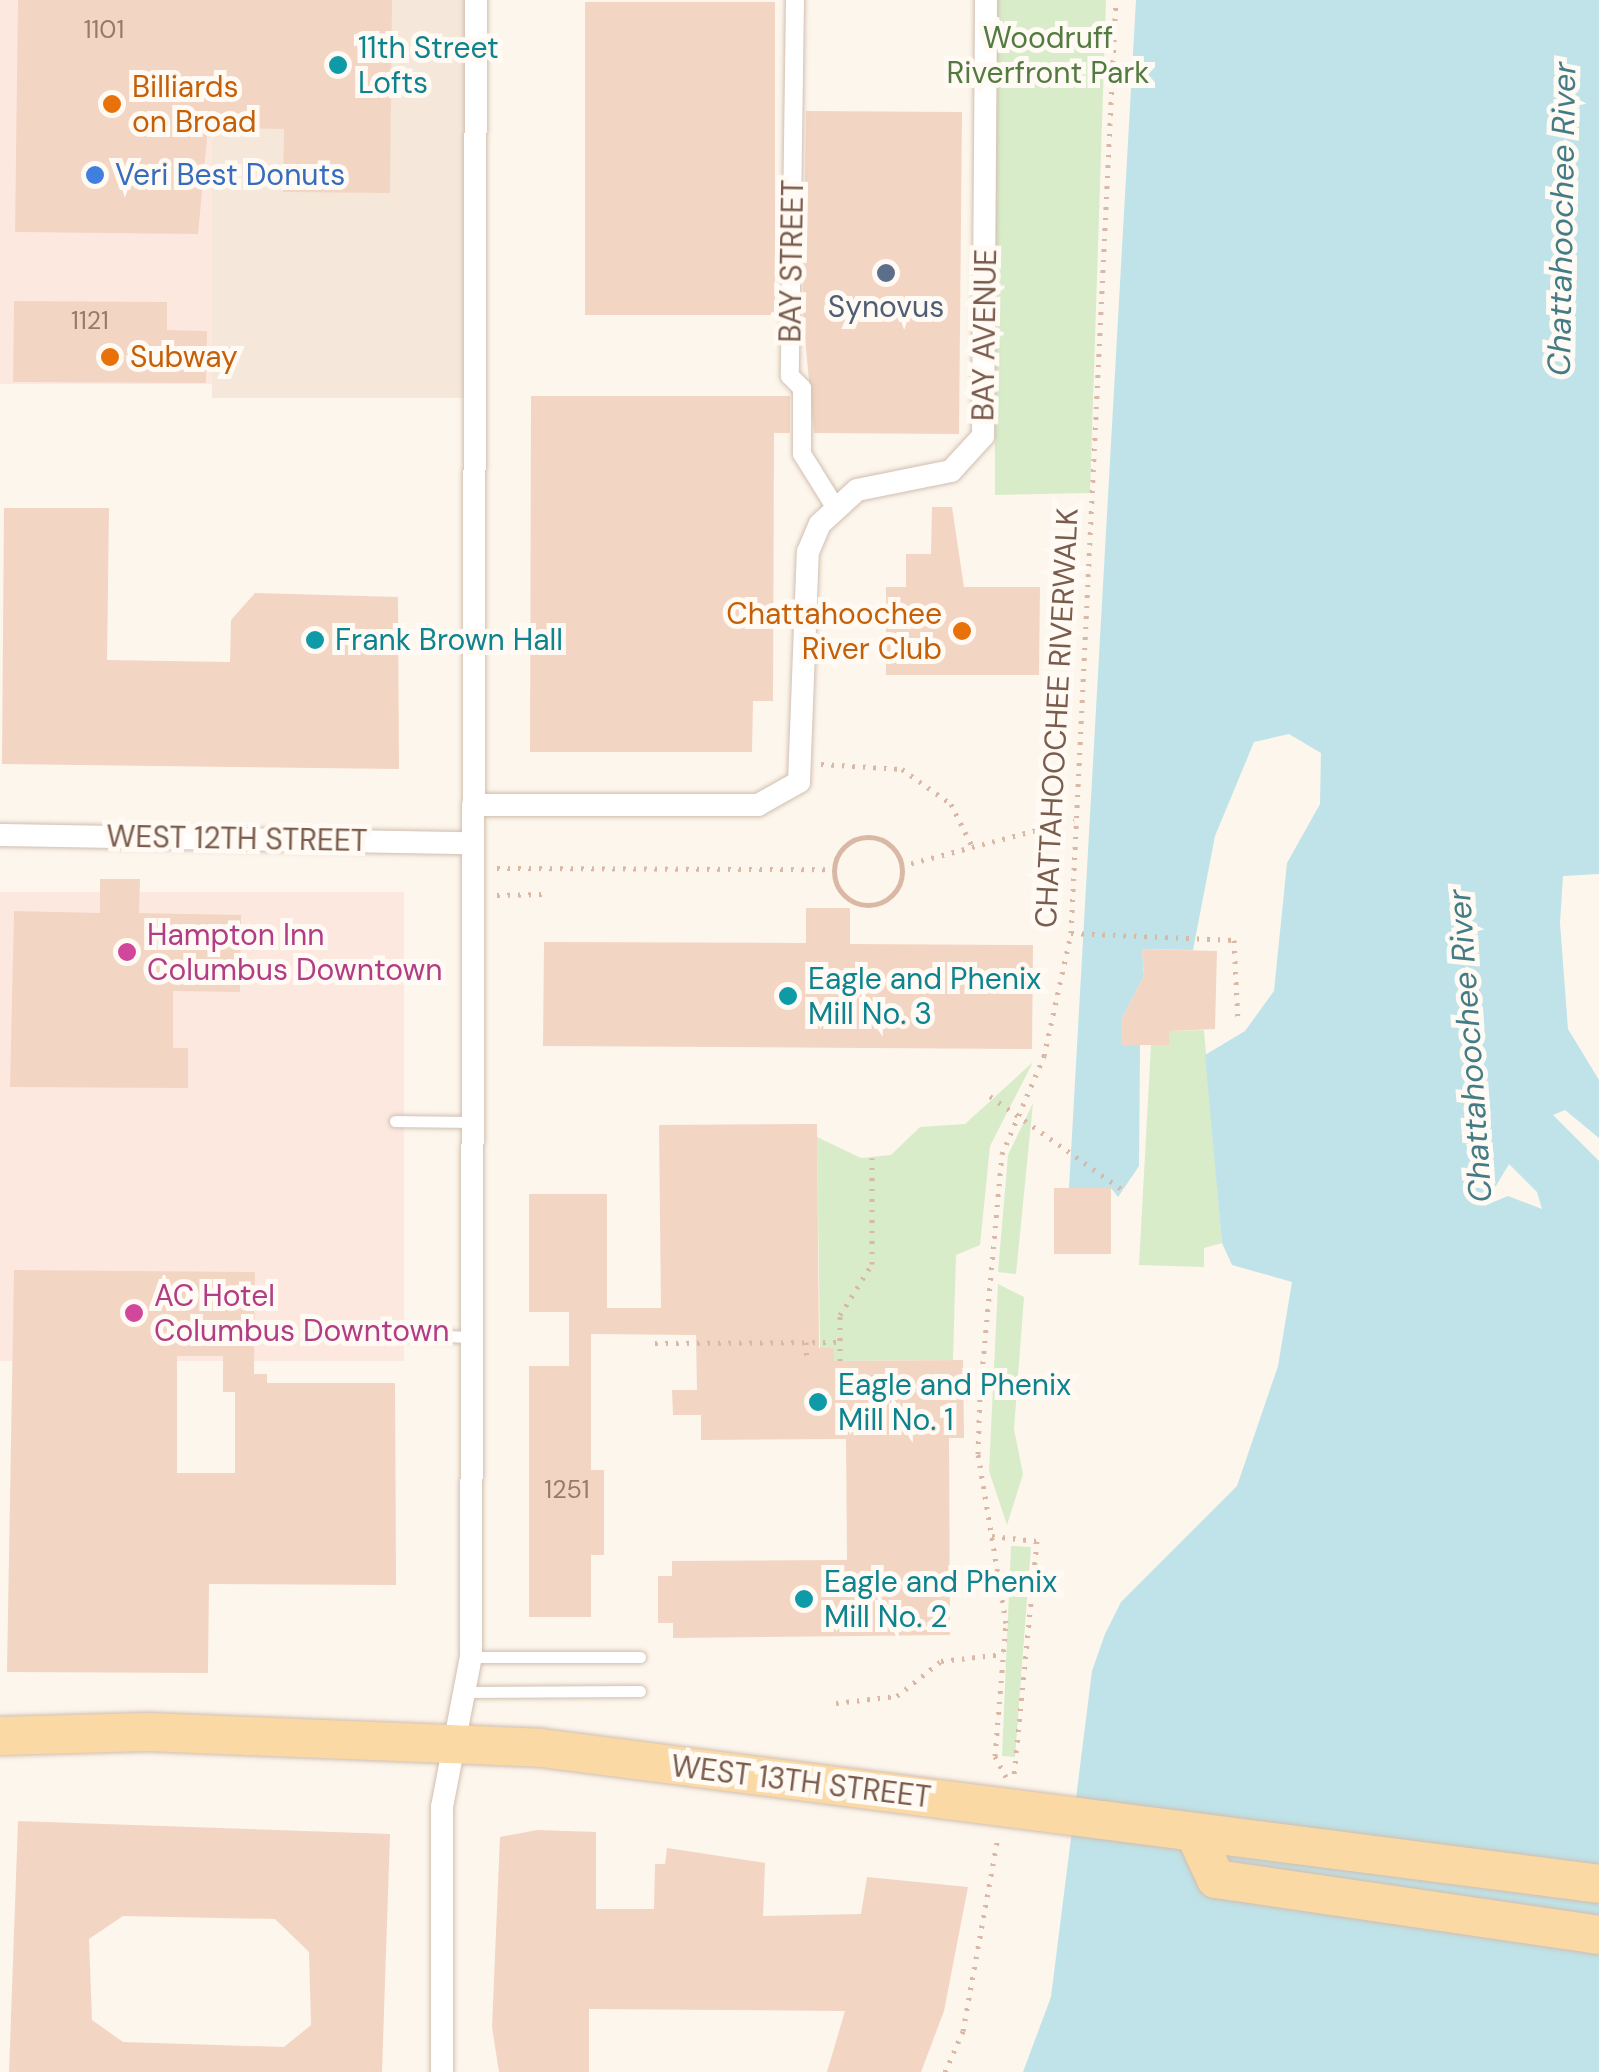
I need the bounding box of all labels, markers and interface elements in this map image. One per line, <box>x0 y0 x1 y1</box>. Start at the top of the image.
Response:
house number: 1101 <box>84 15 124 45</box>
park label: Woodruff Riverfront Park <box>947 20 1149 90</box>
place label: 11th Street Lofts <box>358 30 499 100</box>
marker: 11th Street Lofts <box>327 54 349 76</box>
water label: Chattahoochee River <box>1540 62 1584 376</box>
place label: Billiards on Broad <box>132 69 257 140</box>
marker: Billiards on Broad <box>101 93 123 115</box>
place label: Veri Best Donuts <box>115 157 345 193</box>
marker: Veri Best Donuts <box>84 164 106 186</box>
street label: BAY STREET <box>773 179 811 343</box>
street label: BAY AVENUE <box>966 249 1004 421</box>
marker: Synovus <box>875 262 897 284</box>
place label: Synovus <box>828 289 944 325</box>
house number: 1121 <box>71 306 109 336</box>
place label: Subway <box>130 339 238 375</box>
marker: Subway <box>99 346 121 368</box>
street label: CHATTAHOOCHEE RIVERWALK <box>1028 507 1086 929</box>
place label: Chattahoochee River Club <box>726 596 942 666</box>
marker: Chattahoochee River Club <box>951 620 973 642</box>
place label: Frank Brown Hall <box>335 622 563 658</box>
marker: Frank Brown Hall <box>304 629 326 651</box>
street label: WEST 12TH STREET <box>106 819 368 859</box>
water label: Chattahoochee River <box>1440 888 1500 1204</box>
place label: Hampton Inn Columbus Downtown <box>147 917 443 988</box>
marker: Hampton Inn Columbus Downtown <box>116 941 138 963</box>
place label: Eagle and Phenix Mill No. 3 <box>808 961 1041 1032</box>
marker: Eagle and Phenix Mill No. 3 <box>777 985 799 1007</box>
place label: AC Hotel Columbus Downtown <box>154 1278 450 1348</box>
marker: AC Hotel Columbus Downtown <box>123 1302 145 1324</box>
place label: Eagle and Phenix Mill No. 1 <box>838 1367 1071 1438</box>
marker: Eagle and Phenix Mill No. 1 <box>807 1391 829 1413</box>
house number: 1251 <box>544 1475 590 1505</box>
place label: Eagle and Phenix Mill No. 2 <box>824 1564 1057 1634</box>
marker: Eagle and Phenix Mill No. 2 <box>793 1588 815 1610</box>
street label: WEST 13TH STREET <box>669 1748 933 1816</box>

